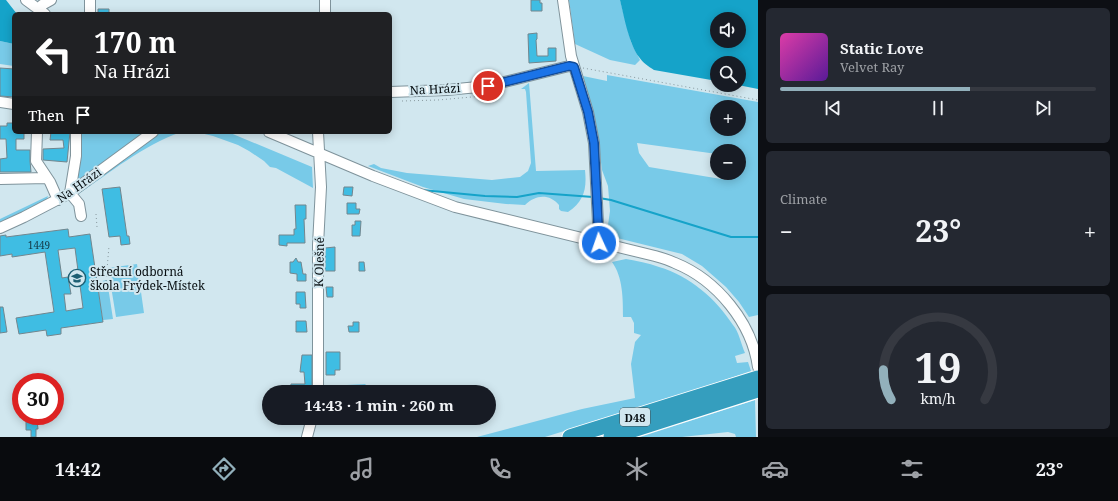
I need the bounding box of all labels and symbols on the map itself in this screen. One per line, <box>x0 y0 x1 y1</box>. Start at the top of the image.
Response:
pin <box>471 69 505 103</box>
street label: Na Hrázi <box>409 79 461 99</box>
street label: Na Hrázi <box>53 163 105 207</box>
position arrow <box>578 222 620 264</box>
street label: K Olešné <box>310 237 328 287</box>
house number: 1449 <box>28 238 50 252</box>
place label: Střední odborná škola Frýdek-Místek <box>90 263 206 294</box>
school or university icon: Střední odborná škola Frýdek-Místek <box>67 268 87 288</box>
speed limit sign: 30 <box>12 373 64 425</box>
road number: D48 <box>620 408 650 426</box>

